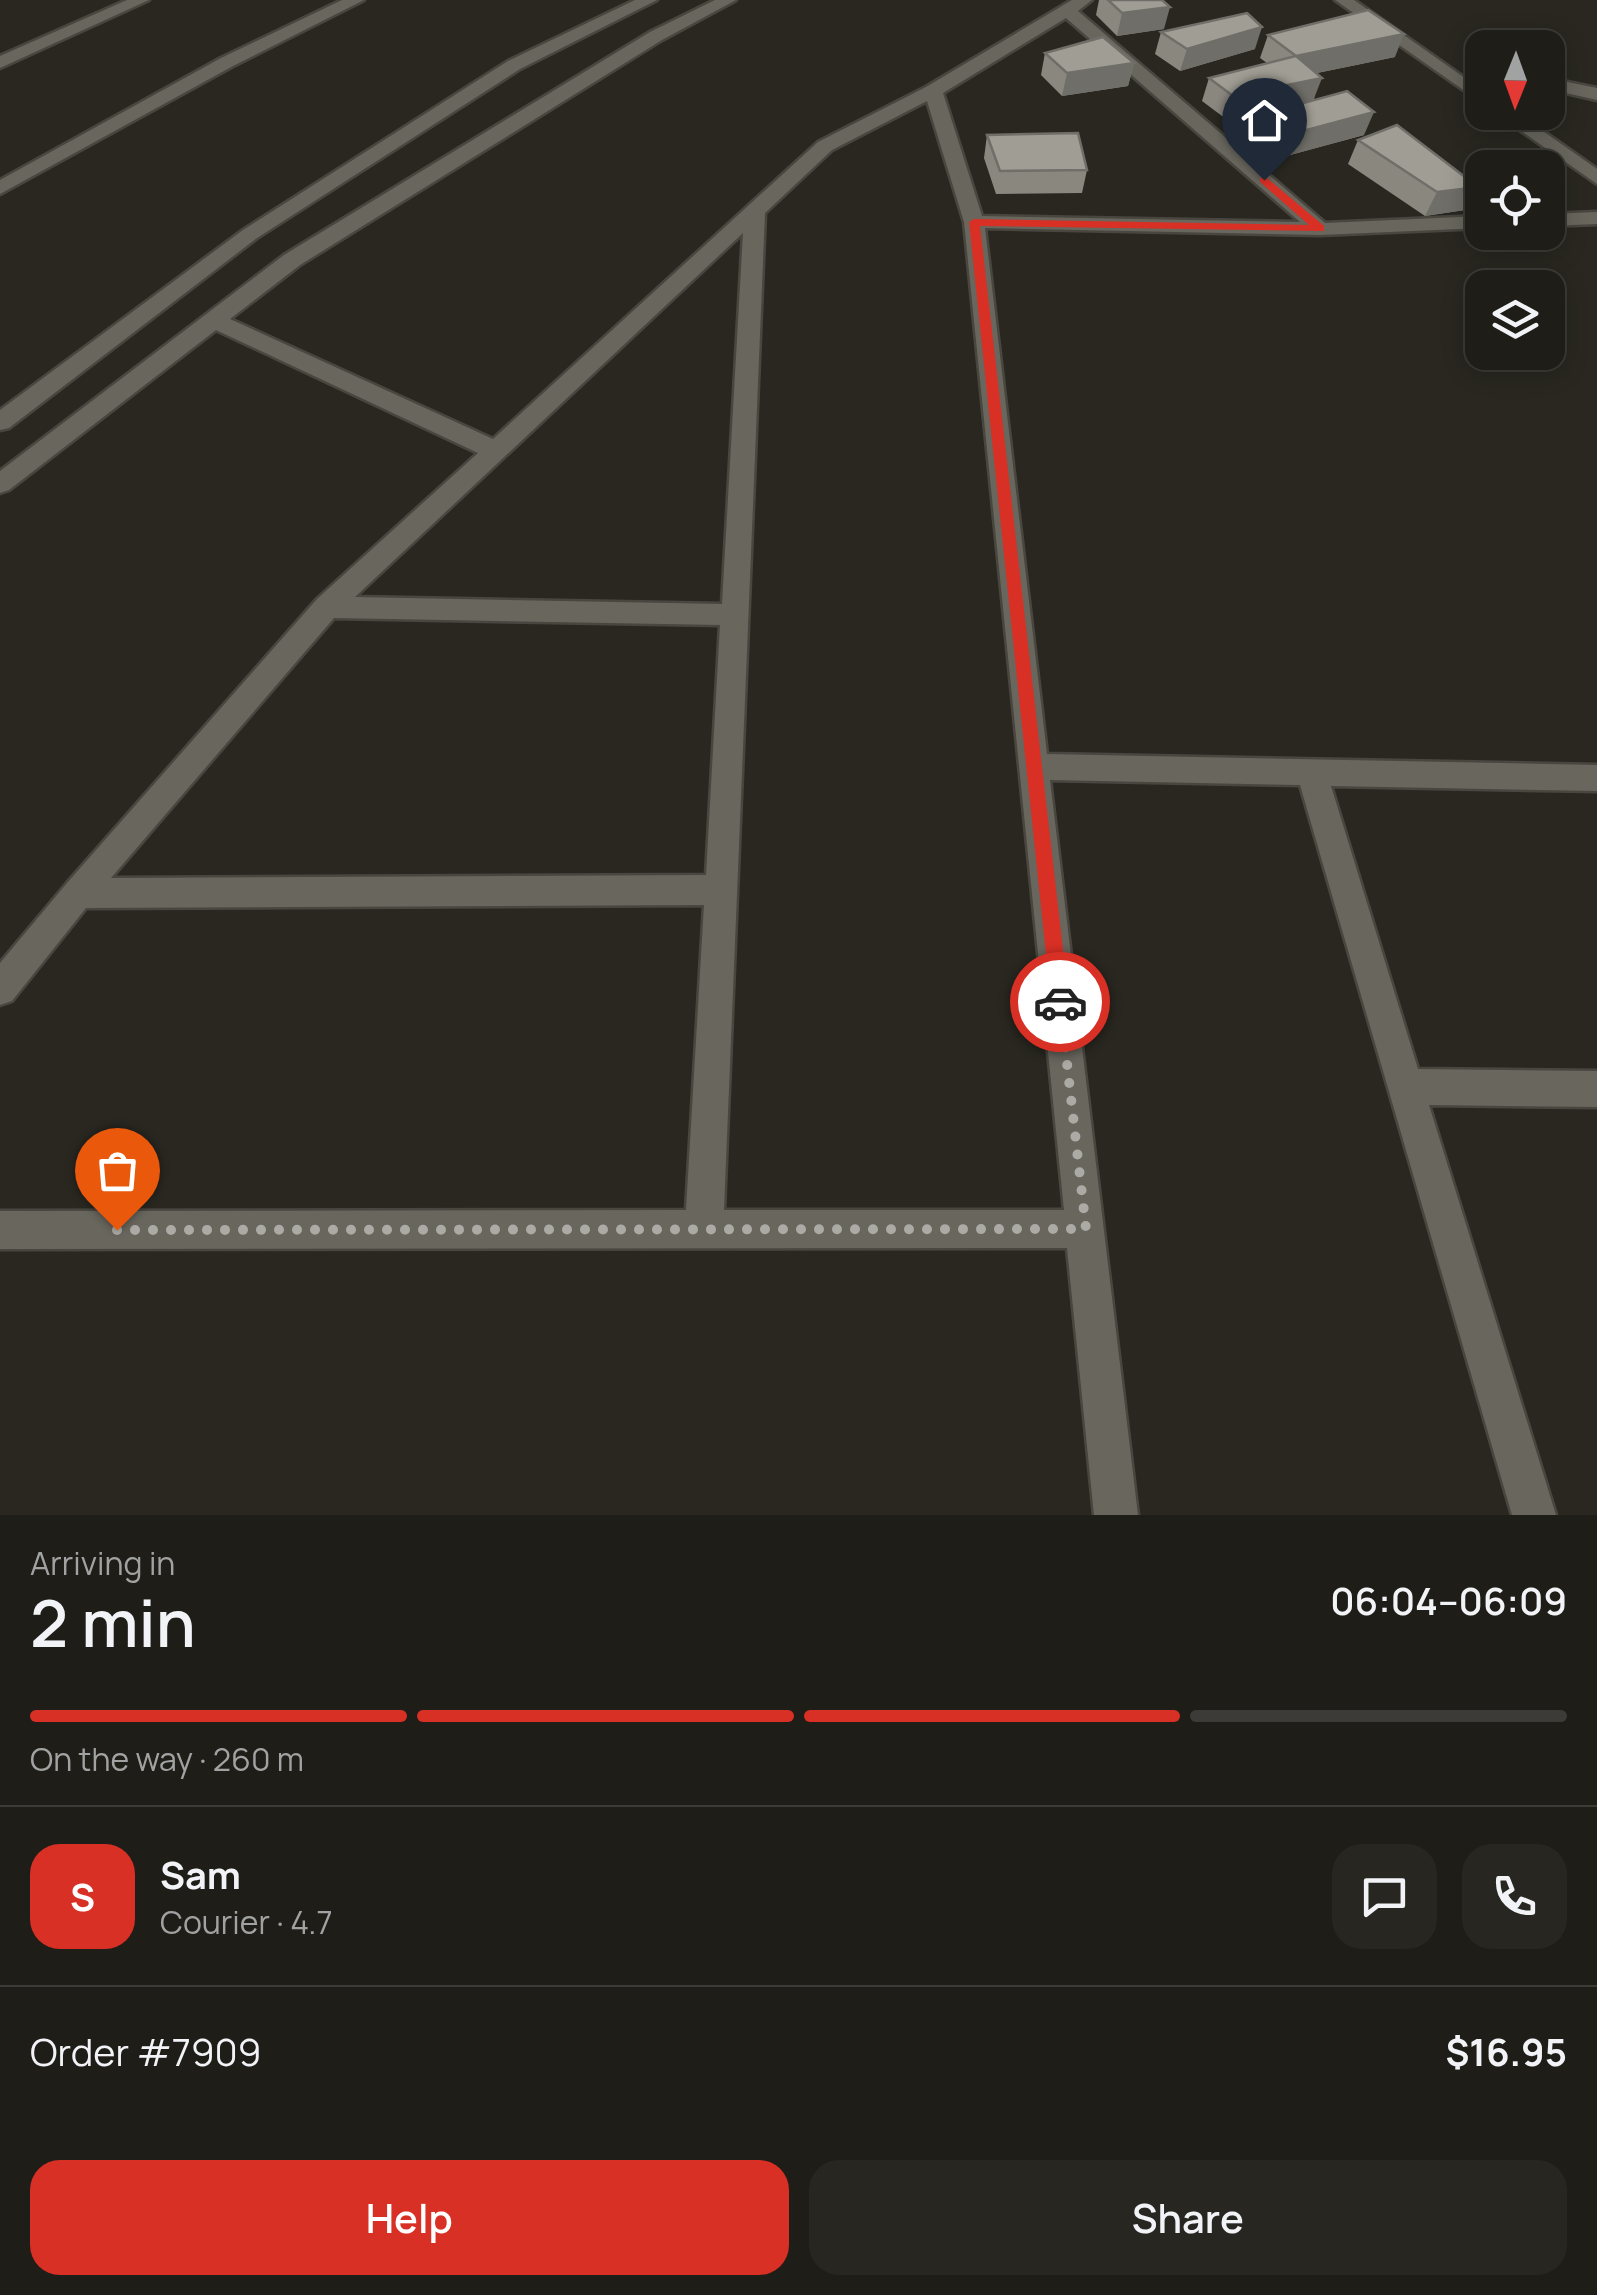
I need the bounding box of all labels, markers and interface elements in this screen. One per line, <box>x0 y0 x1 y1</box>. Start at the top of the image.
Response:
north arrow <box>1465 30 1565 130</box>
map controls <box>1465 30 1565 370</box>
pin <box>1222 78 1307 181</box>
icon: home <box>1237 93 1292 148</box>
button: locate <box>1465 150 1565 250</box>
button: layers <box>1465 270 1565 370</box>
courier <box>1010 952 1110 1052</box>
icon: car <box>1033 975 1088 1030</box>
pin <box>75 1128 160 1231</box>
icon: bag <box>90 1143 145 1198</box>
text: Arriving in <box>30 1541 175 1585</box>
text: 06:04–06:09 <box>1330 1574 1567 1626</box>
text: 2 min <box>30 1578 196 1667</box>
text: On the way · 260 m <box>30 1737 304 1781</box>
button: chat <box>1332 1844 1437 1949</box>
button: phone <box>1462 1844 1567 1949</box>
text: Sam <box>160 1848 241 1900</box>
text: S <box>70 1870 95 1922</box>
text: Courier · 4.7 <box>160 1900 333 1944</box>
text: Order #7909 <box>30 2025 261 2077</box>
text: $16.95 <box>1445 2025 1567 2077</box>
button: Help <box>30 2160 789 2275</box>
button: Share <box>809 2160 1567 2275</box>

